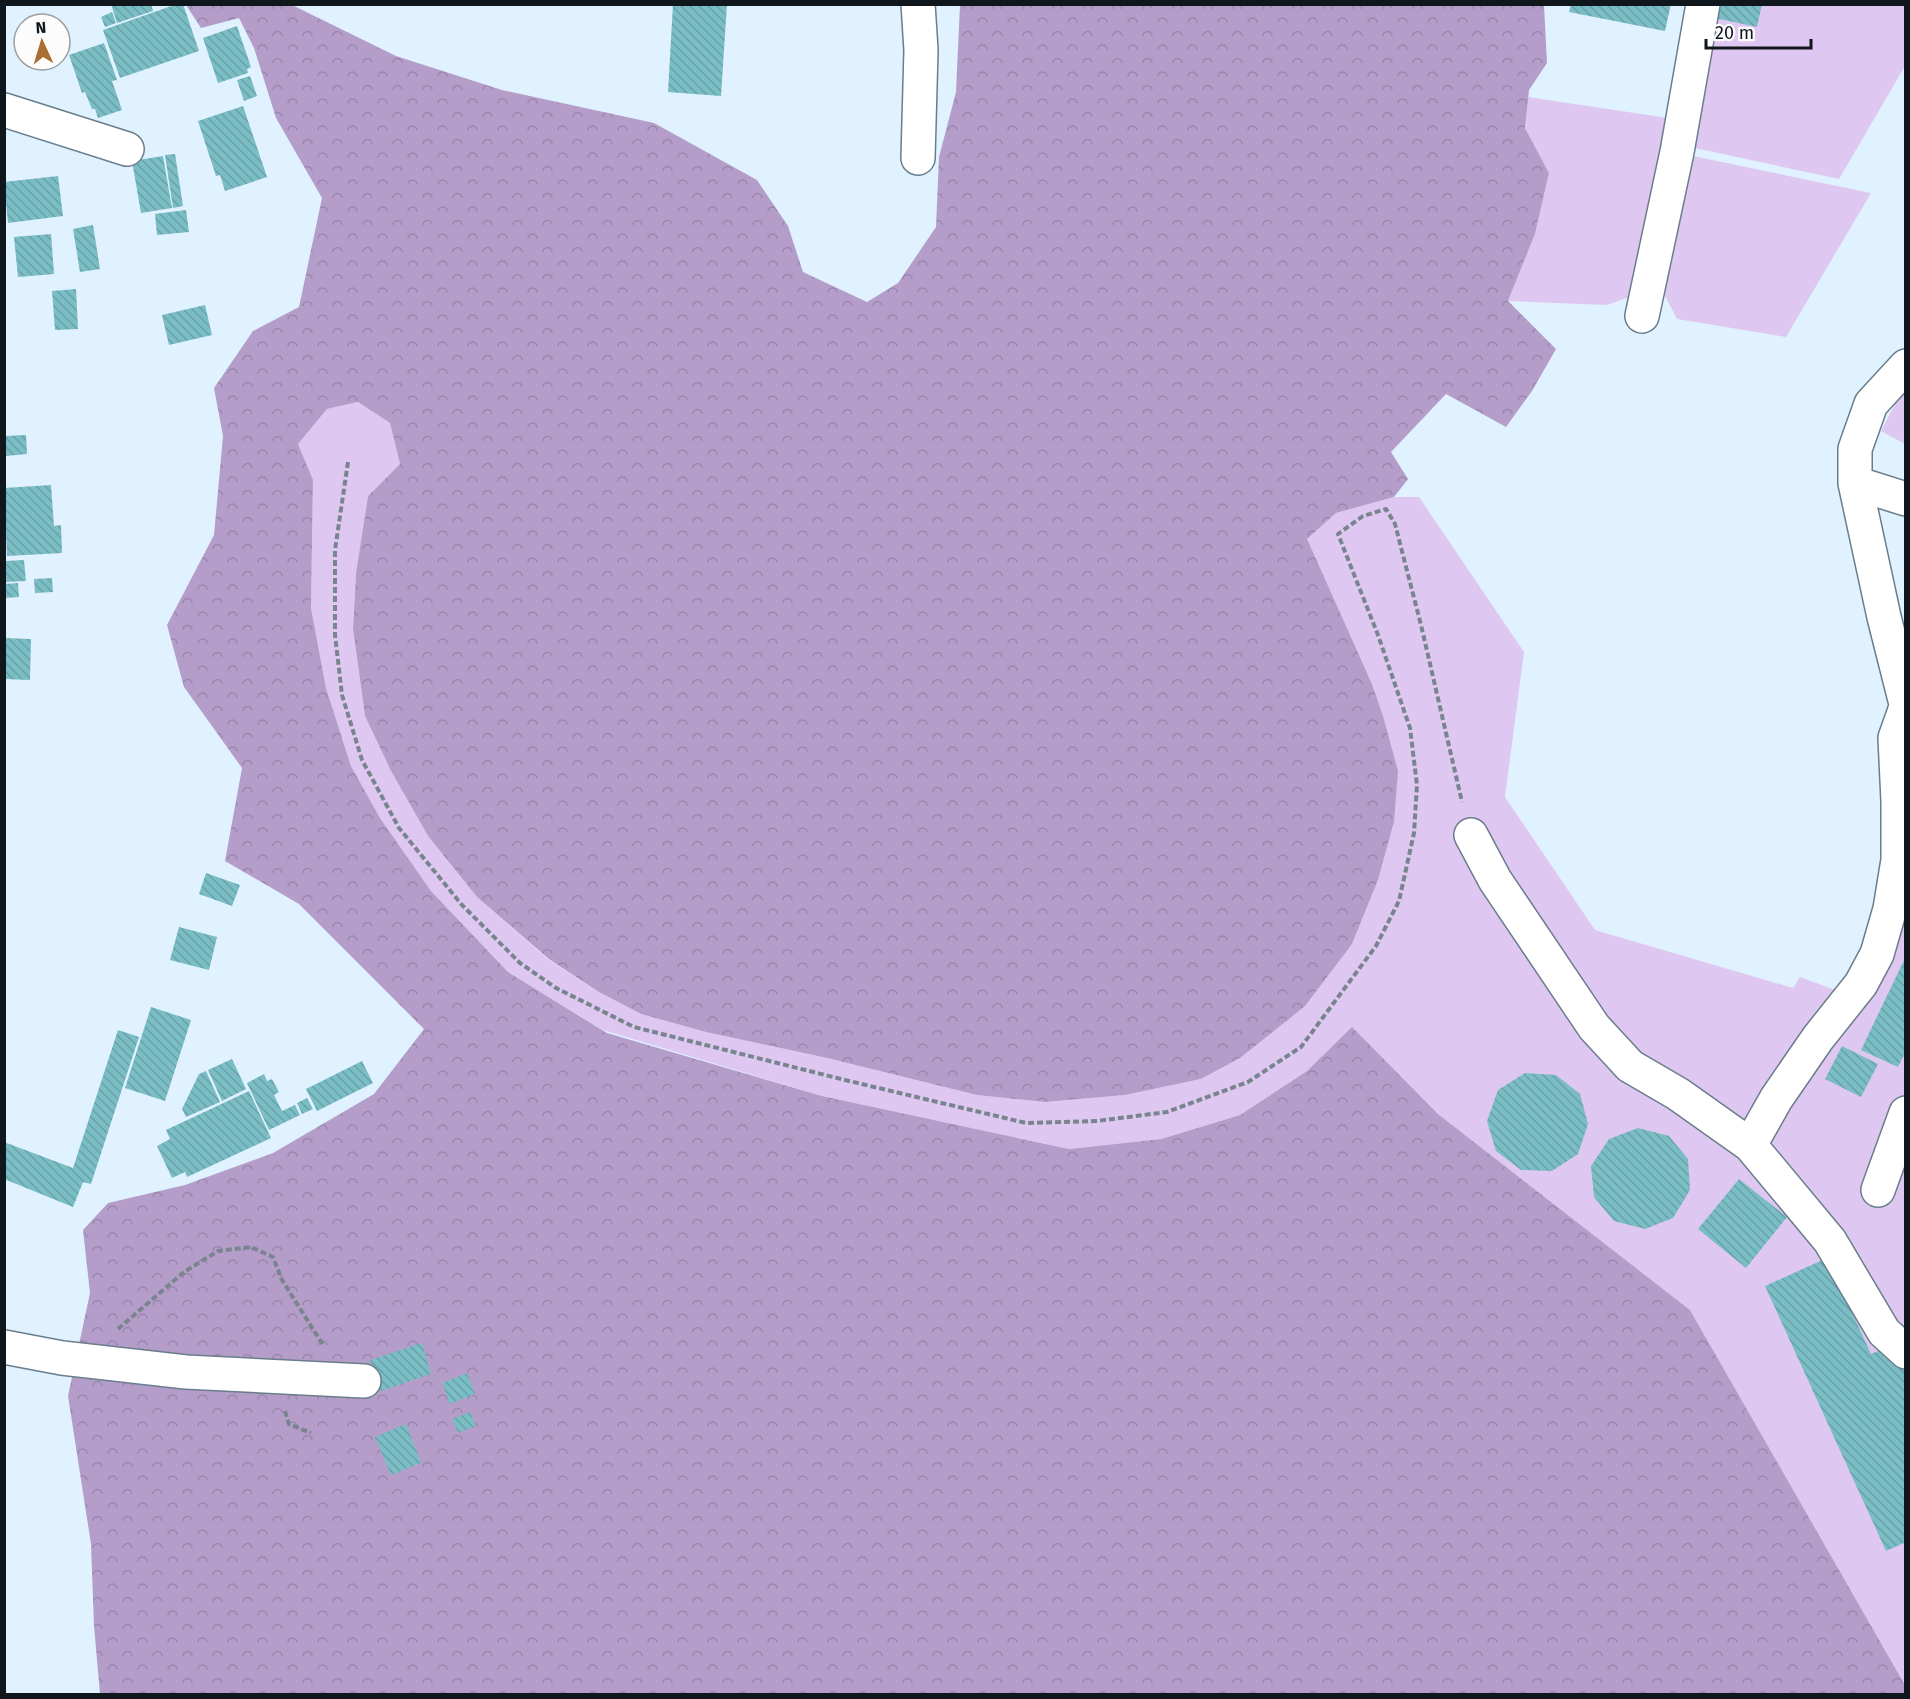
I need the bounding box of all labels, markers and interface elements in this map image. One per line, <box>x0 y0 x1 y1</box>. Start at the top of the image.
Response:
north arrow <box>12 12 72 72</box>
scale bar <box>1706 12 1811 50</box>
text: N <box>35 18 47 37</box>
text: 20 m <box>1715 22 1754 44</box>

